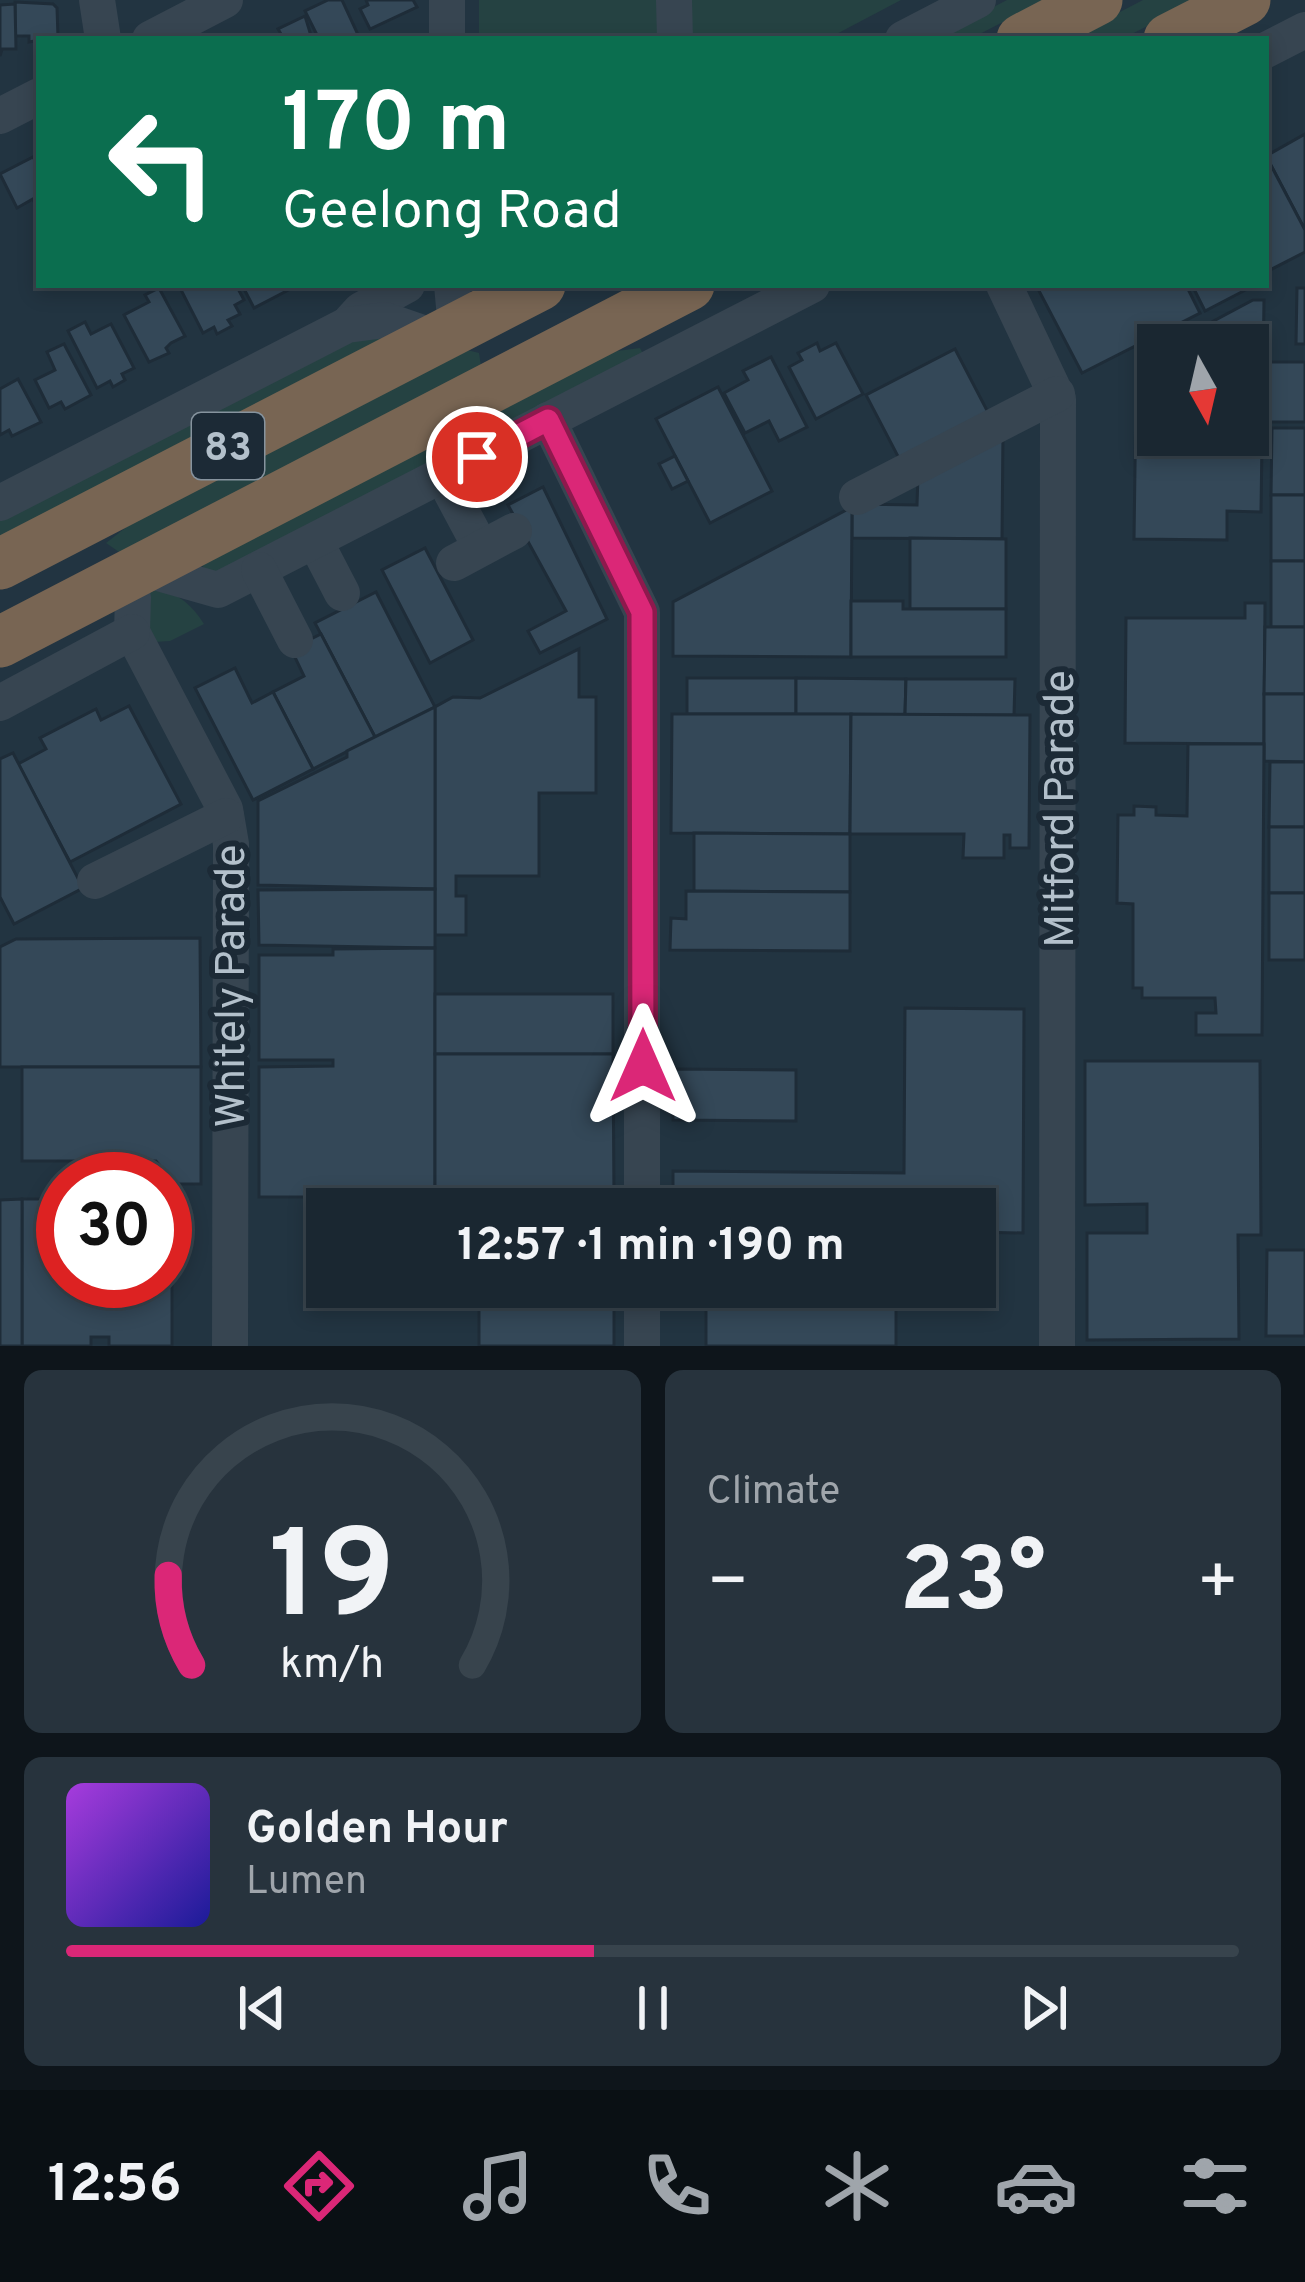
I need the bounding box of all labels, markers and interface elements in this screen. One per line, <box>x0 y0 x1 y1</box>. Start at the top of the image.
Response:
text: 170 m <box>282 75 510 181</box>
icon: left <box>84 84 240 240</box>
text: Geelong Road <box>282 179 622 248</box>
north arrow <box>1137 324 1269 456</box>
map controls <box>1137 324 1269 456</box>
pin <box>426 406 528 508</box>
road number: 83 <box>192 413 264 479</box>
icon: arrive <box>444 424 510 490</box>
street label: Mitford Parade <box>1036 670 1089 948</box>
street label: Whitely Parade <box>207 844 260 1128</box>
position arrow <box>580 1003 706 1129</box>
speed limit sign: 30 <box>36 1152 192 1308</box>
text: 12:57 · 1 min · 190 m <box>457 1219 845 1276</box>
text: Climate <box>707 1469 840 1518</box>
text: 19 <box>269 1504 396 1662</box>
text: 23° <box>900 1529 1046 1642</box>
text: − <box>707 1544 749 1627</box>
text: + <box>1196 1544 1239 1627</box>
text: km/h <box>280 1638 384 1692</box>
text: Golden Hour <box>246 1802 508 1859</box>
text: Lumen <box>246 1859 367 1908</box>
icon: previous <box>229 1975 295 2041</box>
icon: pause <box>620 1975 686 2041</box>
icon: next <box>1011 1975 1077 2041</box>
icon: directions <box>277 2144 361 2228</box>
icon: music <box>456 2144 540 2228</box>
icon: phone <box>635 2144 719 2228</box>
icon: climate <box>815 2144 899 2228</box>
icon: car <box>994 2144 1078 2228</box>
icon: filters <box>1173 2144 1257 2228</box>
text: 12:56 <box>48 2152 182 2221</box>

